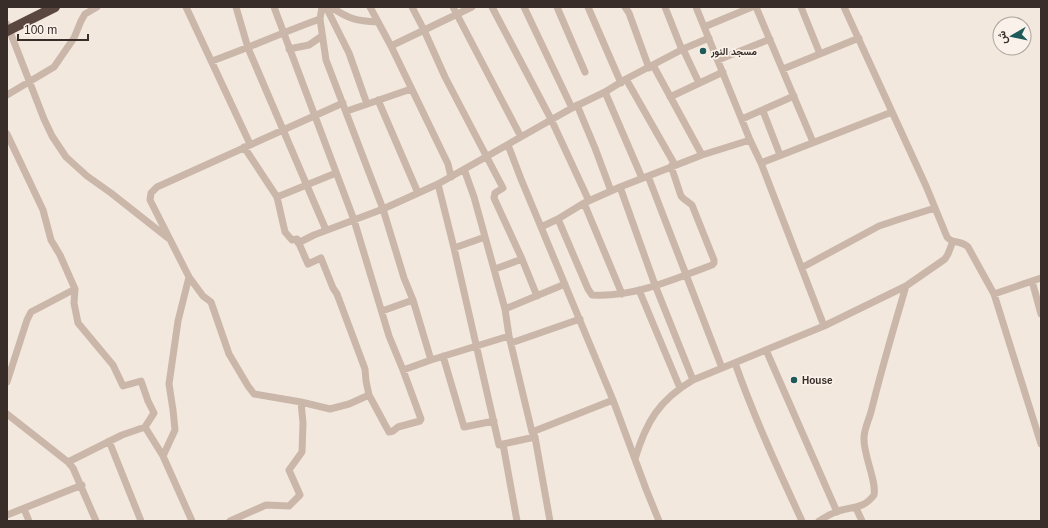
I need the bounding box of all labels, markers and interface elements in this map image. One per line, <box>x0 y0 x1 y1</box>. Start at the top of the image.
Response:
scale bar <box>18 16 88 42</box>
north arrow <box>992 16 1032 56</box>
text: 100 m <box>24 23 57 37</box>
text: ش <box>995 30 1010 45</box>
marker: مسجد النور <box>698 46 708 56</box>
place label: مسجد النور <box>710 46 758 58</box>
marker: House <box>789 375 799 385</box>
place label: House <box>802 375 833 386</box>

